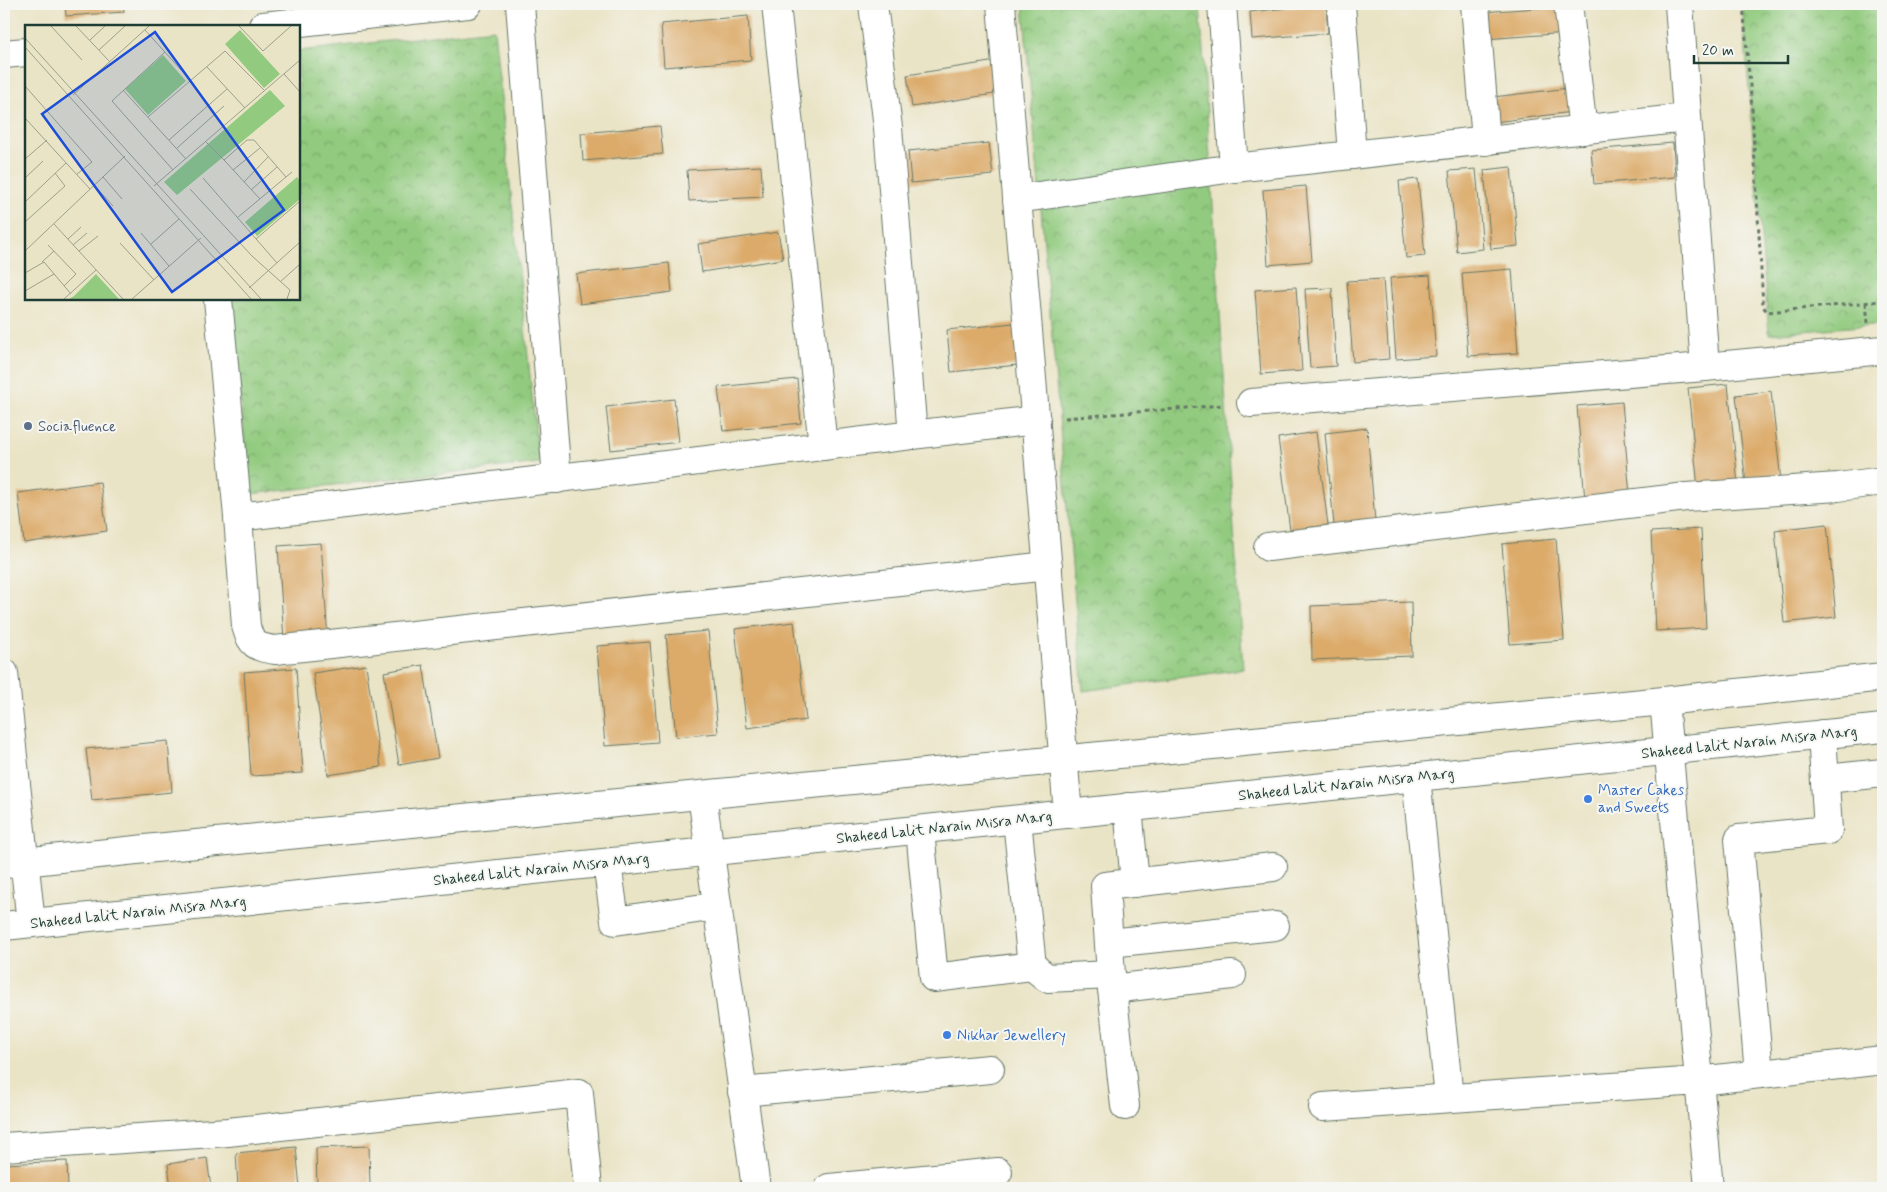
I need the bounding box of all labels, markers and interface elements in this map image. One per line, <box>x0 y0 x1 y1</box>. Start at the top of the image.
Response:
inset map <box>25 25 300 300</box>
scale bar <box>1694 32 1788 64</box>
text: 20 m <box>1702 41 1734 61</box>
place label: Sociafluence <box>38 417 116 437</box>
marker: Sociafluence <box>22 420 34 432</box>
street label: Shaheed Lalit Narain Misra Marg <box>1640 722 1858 764</box>
street label: Shaheed Lalit Narain Misra Marg <box>1237 764 1455 806</box>
place label: Master Cakes and Sweets <box>1598 781 1685 818</box>
marker: Master Cakes and Sweets <box>1582 793 1594 805</box>
street label: Shaheed Lalit Narain Misra Marg <box>835 807 1053 849</box>
street label: Shaheed Lalit Narain Misra Marg <box>432 849 650 891</box>
street label: Shaheed Lalit Narain Misra Marg <box>29 892 247 934</box>
place label: Nikhar Jewellery <box>957 1026 1066 1046</box>
marker: Nikhar Jewellery <box>941 1029 953 1041</box>

